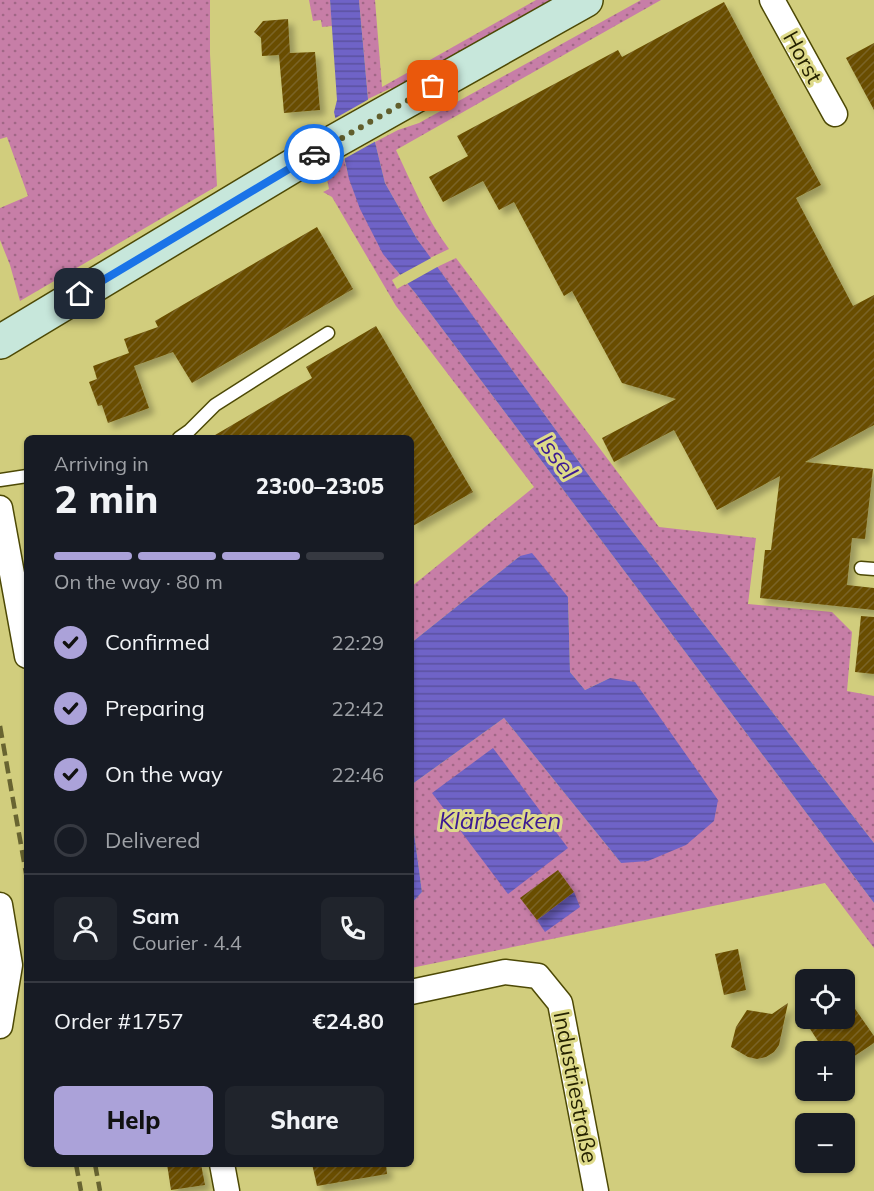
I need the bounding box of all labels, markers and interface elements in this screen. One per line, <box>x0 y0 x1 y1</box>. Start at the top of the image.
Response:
street label: Horst <box>777 26 829 88</box>
pin <box>407 60 458 111</box>
icon: bag <box>416 69 449 102</box>
courier <box>284 124 344 184</box>
icon: car <box>298 138 331 171</box>
pin <box>54 268 105 319</box>
icon: home <box>63 277 96 310</box>
water label: Issel <box>531 428 585 485</box>
text: Arriving in <box>54 451 149 476</box>
text: 23:00–23:05 <box>256 472 384 500</box>
text: 2 min <box>54 474 159 523</box>
text: On the way · 80 m <box>54 569 223 594</box>
icon: check <box>54 626 87 659</box>
text: Confirmed <box>105 628 210 656</box>
text: 22:29 <box>331 630 384 655</box>
icon: check <box>54 692 87 725</box>
text: Preparing <box>105 694 205 722</box>
text: 22:42 <box>331 696 384 721</box>
icon: check <box>54 758 87 791</box>
text: On the way <box>105 760 223 788</box>
text: 22:46 <box>331 762 384 787</box>
water label: Klärbecken <box>439 805 561 835</box>
text: Delivered <box>105 826 200 854</box>
button: person <box>54 897 117 960</box>
button: phone <box>321 897 384 960</box>
text: Sam <box>132 902 180 930</box>
text: Courier · 4.4 <box>132 930 242 955</box>
map controls <box>795 969 855 1173</box>
button: locate <box>795 969 855 1029</box>
text: Order #1757 <box>54 1007 184 1035</box>
text: €24.80 <box>313 1007 384 1035</box>
street label: Industriestraße <box>548 1009 604 1165</box>
button: + <box>795 1041 855 1101</box>
button: Help <box>54 1086 213 1155</box>
button: Share <box>225 1086 384 1155</box>
button: − <box>795 1113 855 1173</box>

